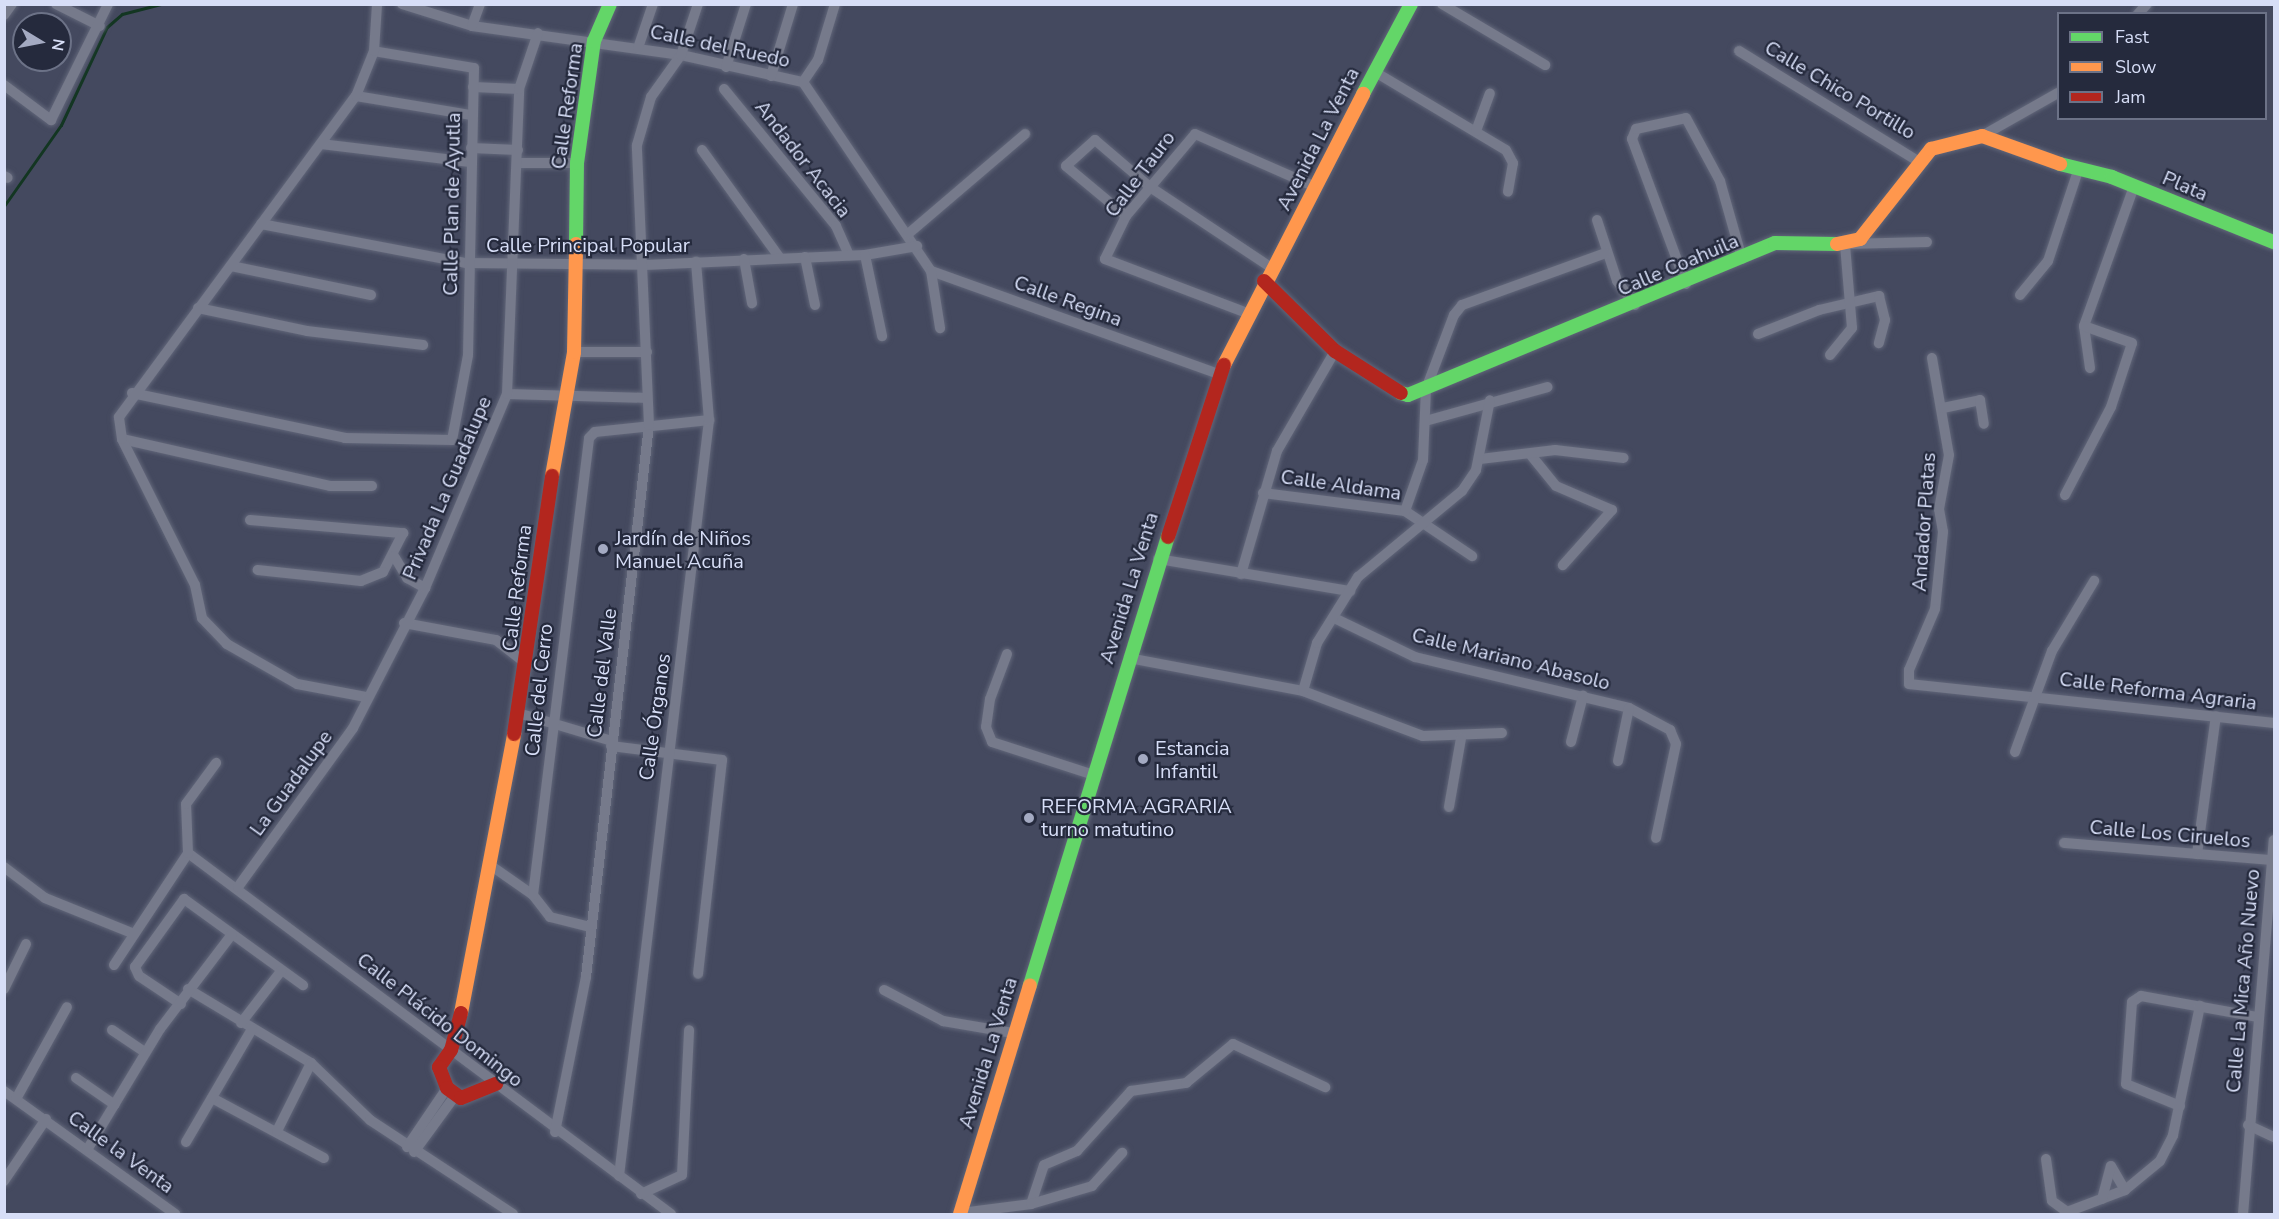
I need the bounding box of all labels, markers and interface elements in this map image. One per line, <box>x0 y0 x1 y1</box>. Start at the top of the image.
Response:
north arrow <box>12 12 72 72</box>
legend <box>2057 12 2267 120</box>
street label: Calle del Ruedo <box>648 19 792 73</box>
text: Fast <box>2115 25 2149 49</box>
street label: Calle Chico Portillo <box>1760 36 1920 144</box>
text: N <box>46 37 70 53</box>
street label: Calle Reforma <box>546 41 588 171</box>
text: Slow <box>2115 55 2156 79</box>
street label: Avenida La Venta <box>1272 64 1364 214</box>
text: Jam <box>2115 85 2146 109</box>
street label: Andador Acacia <box>750 96 856 222</box>
street label: Calle Plan de Ayutla <box>438 112 466 296</box>
street label: Calle Tauro <box>1100 126 1180 222</box>
street label: Plata <box>2159 166 2211 206</box>
street label: Calle Coahuila <box>1614 229 1742 301</box>
street label: Calle Principal Popular <box>486 233 690 257</box>
street label: Calle Regina <box>1011 270 1125 332</box>
street label: Privada La Guadalupe <box>397 393 497 583</box>
street label: Andador Platas <box>1907 451 1941 593</box>
street label: Calle Aldama <box>1279 465 1403 505</box>
street label: Avenida La Venta <box>1095 509 1163 667</box>
street label: Calle Reforma <box>497 523 537 653</box>
place label: Jardín de Niños Manuel Acuña <box>615 526 751 573</box>
marker: Jardín de Niños Manuel Acuña <box>596 542 610 556</box>
street label: Calle del Valle <box>582 607 622 739</box>
street label: Calle del Cerro <box>520 622 558 758</box>
street label: Calle Mariano Abasolo <box>1409 623 1613 695</box>
street label: Calle Órganos <box>634 652 676 782</box>
street label: Calle Reforma Agraria <box>2058 667 2258 715</box>
street label: La Guadalupe <box>245 726 337 840</box>
place label: Estancia Infantil <box>1155 736 1229 783</box>
marker: Estancia Infantil <box>1136 752 1150 766</box>
place label: REFORMA AGRARIA turno matutino <box>1041 795 1232 842</box>
marker: REFORMA AGRARIA turno matutino <box>1022 811 1036 825</box>
street label: Calle Los Ciruelos <box>2088 815 2252 853</box>
street label: Calle La Mica Año Nuevo <box>2221 868 2265 1094</box>
street label: Calle Plácido Domingo <box>352 948 528 1092</box>
street label: Avenida La Venta <box>954 974 1022 1132</box>
street label: Calle la Venta <box>63 1106 179 1198</box>

